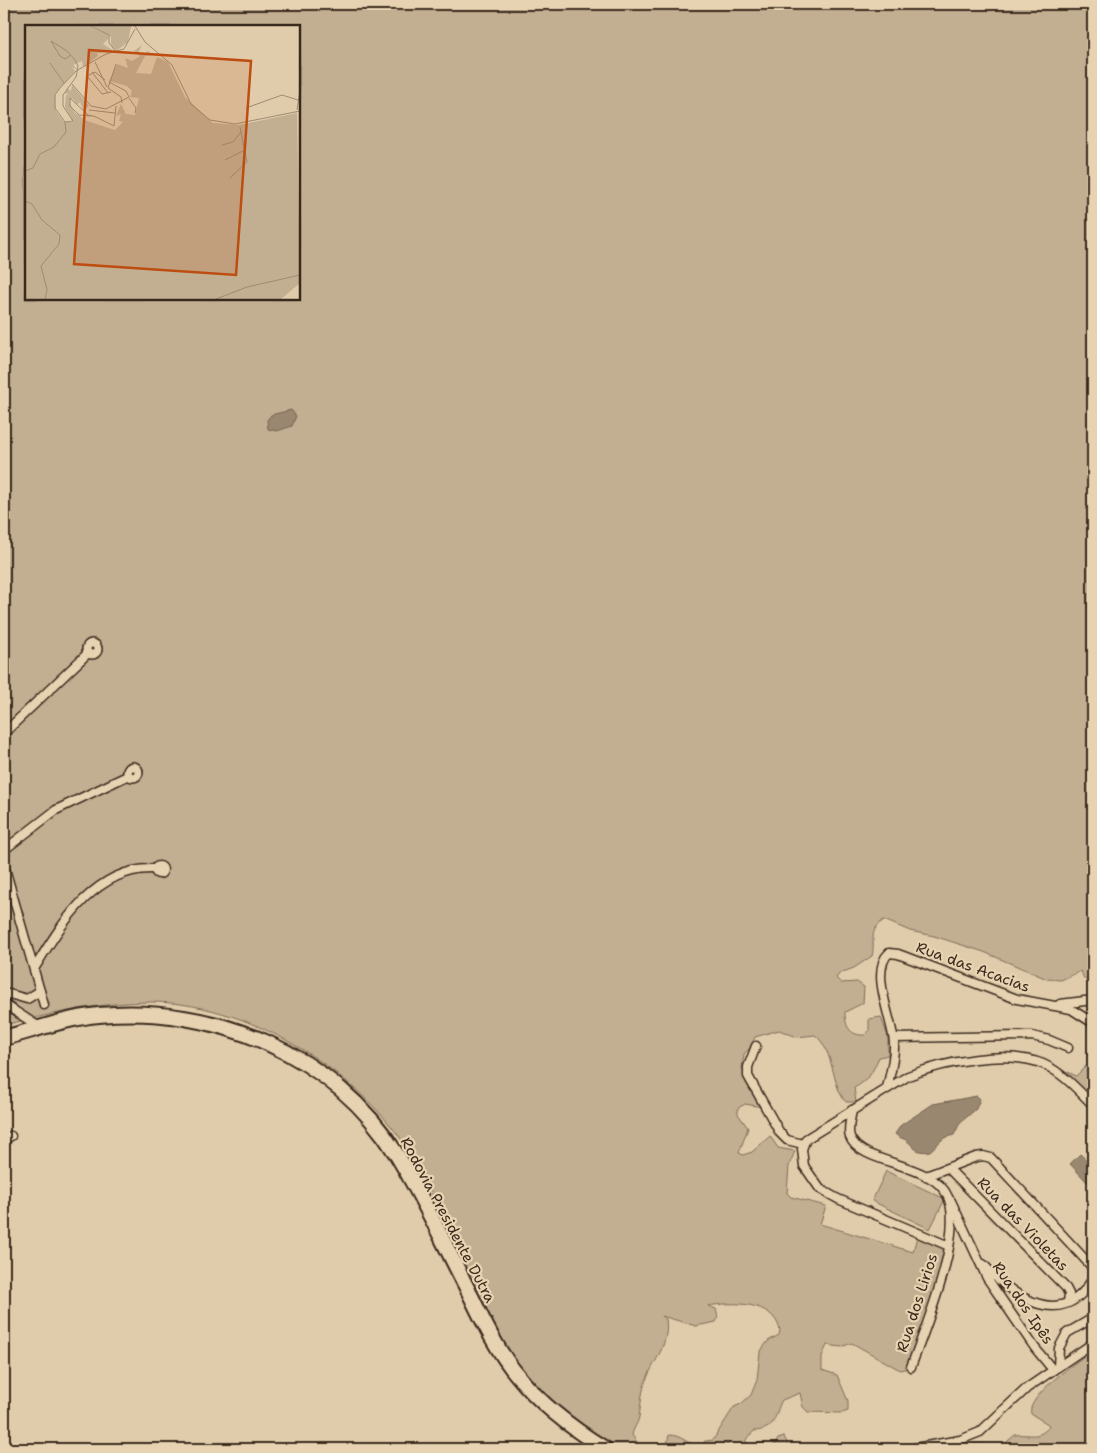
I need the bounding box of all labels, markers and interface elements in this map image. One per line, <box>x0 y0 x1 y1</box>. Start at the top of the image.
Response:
inset map <box>25 25 300 300</box>
street label: Rua das Acacias <box>913 937 1033 997</box>
street label: Rodovia Presidente Dutra <box>396 1134 500 1307</box>
street label: Rua das Violetas <box>973 1173 1073 1275</box>
street label: Rua dos Lirios <box>892 1251 942 1355</box>
street label: Rua dos Ipês <box>988 1258 1058 1348</box>

